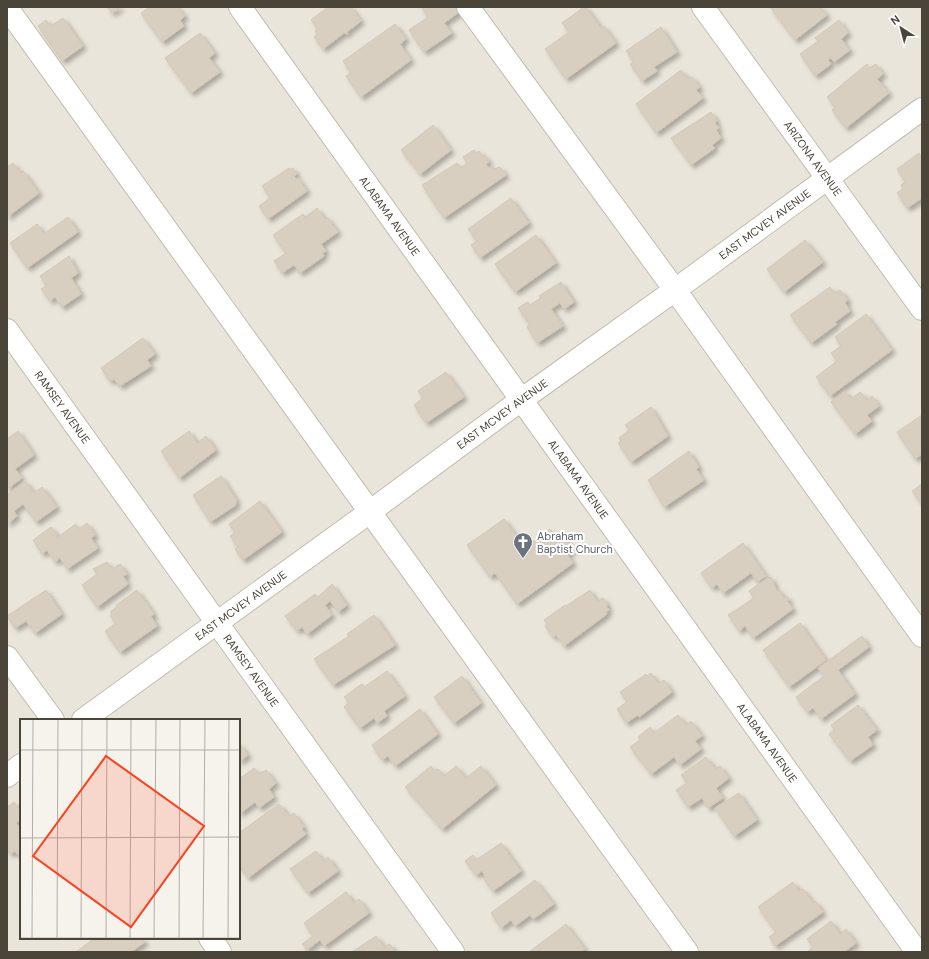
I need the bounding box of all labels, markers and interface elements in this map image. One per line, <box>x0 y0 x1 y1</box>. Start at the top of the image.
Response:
north arrow <box>881 8 921 48</box>
text: N <box>888 12 902 28</box>
street label: ARIZONA AVENUE <box>781 118 845 199</box>
street label: ALABAMA AVENUE <box>356 173 423 258</box>
street label: EAST MCVEY AVENUE <box>716 186 813 262</box>
street label: RAMSEY AVENUE <box>32 368 93 446</box>
street label: EAST MCVEY AVENUE <box>454 376 551 452</box>
street label: ALABAMA AVENUE <box>545 437 612 522</box>
place label: Abraham Baptist Church <box>537 529 613 556</box>
church icon: Abraham Baptist Church <box>512 531 534 559</box>
street label: EAST MCVEY AVENUE <box>192 568 289 643</box>
street label: RAMSEY AVENUE <box>220 632 282 710</box>
street label: ALABAMA AVENUE <box>734 700 800 785</box>
inset map <box>20 719 240 939</box>

